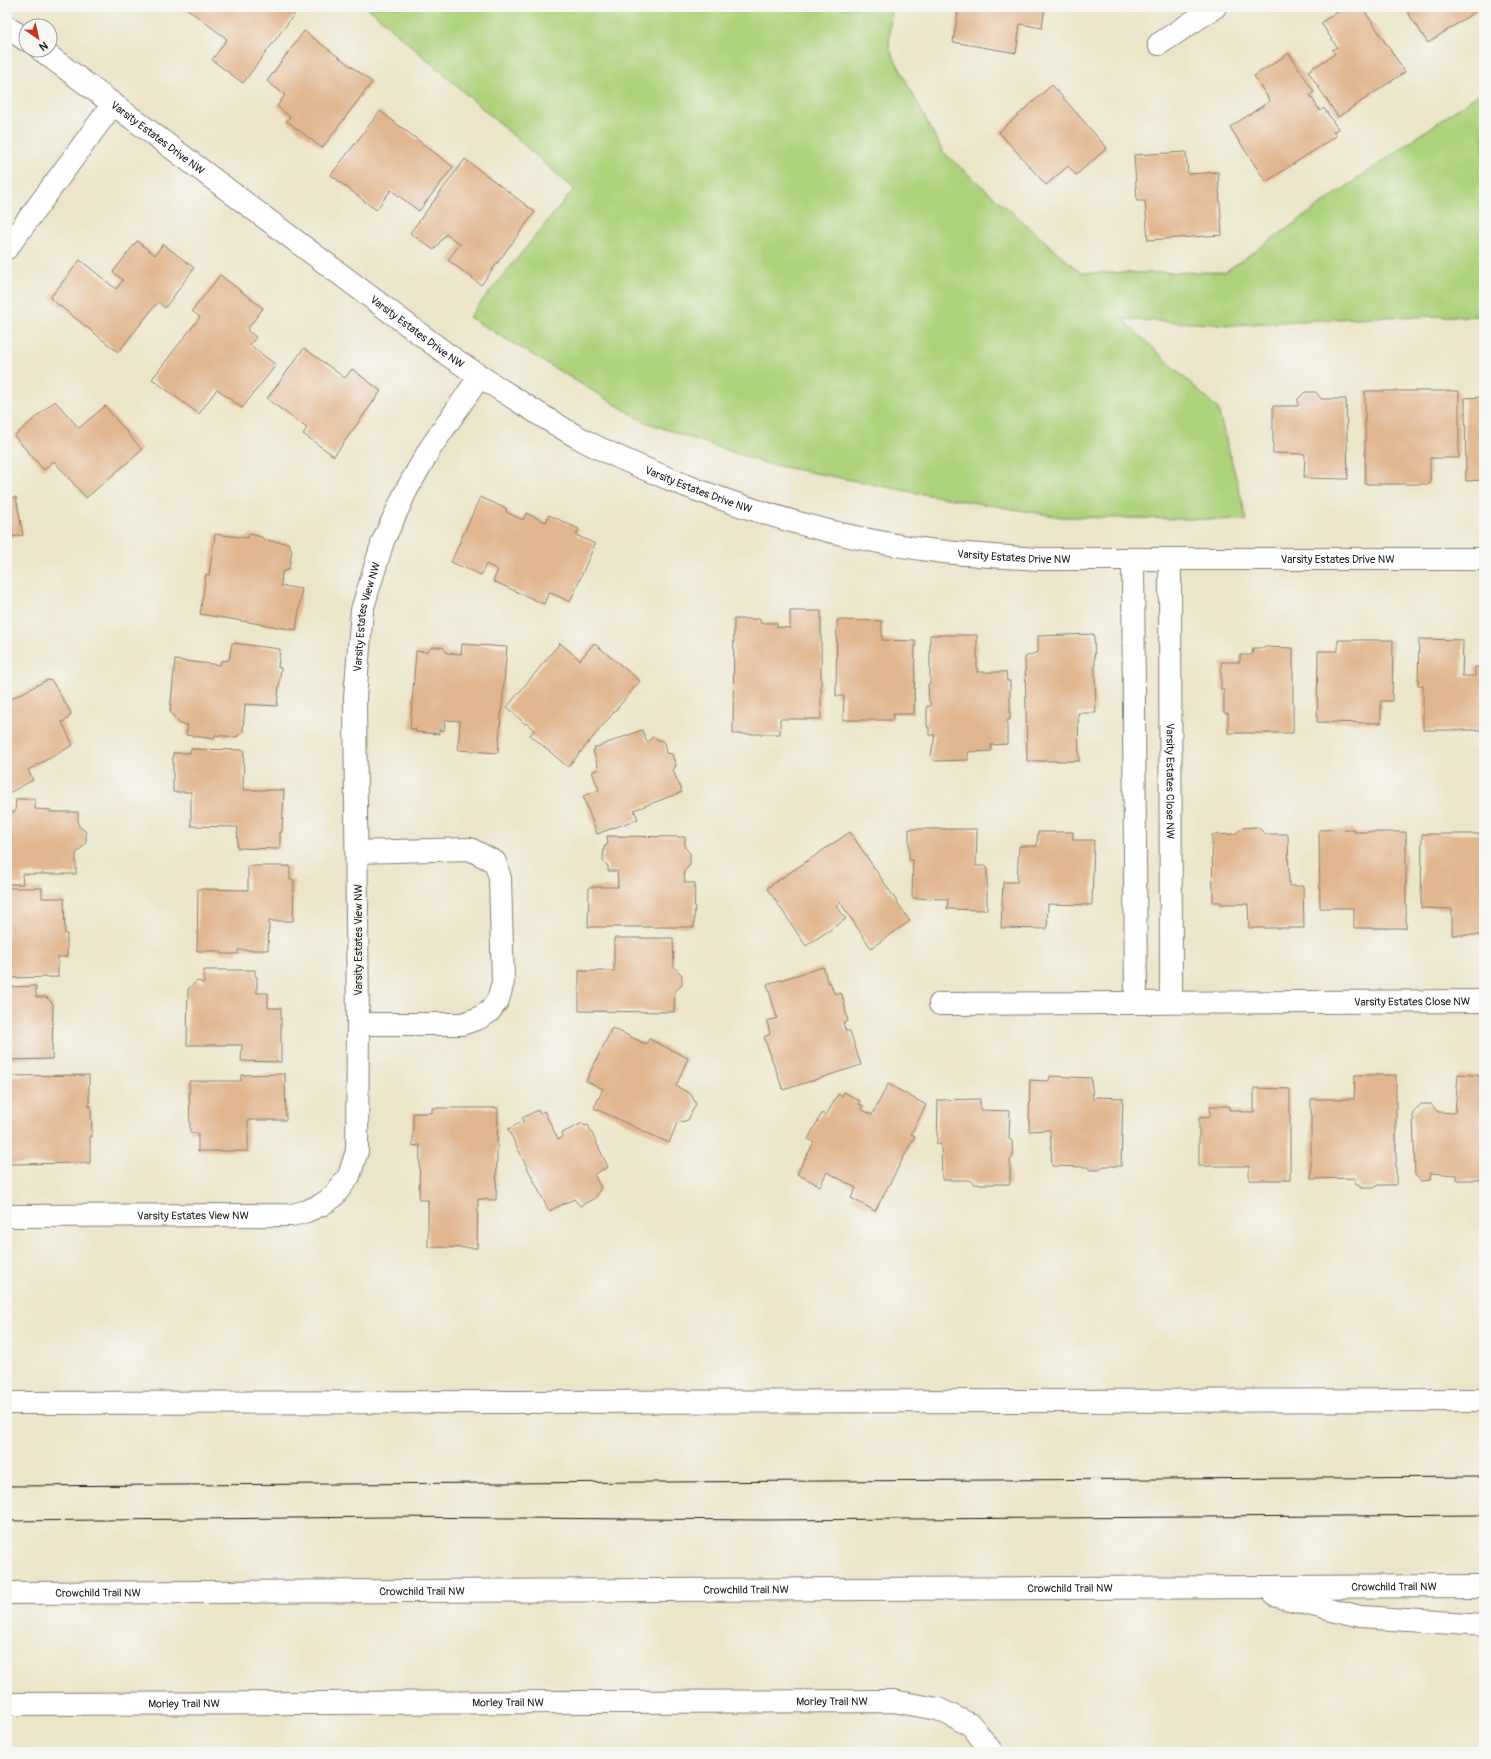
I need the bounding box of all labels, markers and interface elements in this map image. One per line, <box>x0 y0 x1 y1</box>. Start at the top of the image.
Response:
north arrow <box>18 18 58 58</box>
text: N <box>36 38 50 54</box>
street label: Varsity Estates Drive NW <box>108 99 207 177</box>
street label: Varsity Estates Drive NW <box>367 293 467 371</box>
street label: Varsity Estates Drive NW <box>643 464 754 516</box>
street label: Varsity Estates Drive NW <box>956 547 1071 566</box>
street label: Varsity Estates Drive NW <box>1281 553 1395 566</box>
street label: Varsity Estates View NW <box>351 561 383 672</box>
street label: Varsity Estates Close NW <box>1163 723 1177 839</box>
street label: Varsity Estates View NW <box>352 884 365 996</box>
street label: Varsity Estates Close NW <box>1354 995 1470 1009</box>
street label: Varsity Estates View NW <box>137 1209 249 1223</box>
street label: Crowchild Trail NW <box>1351 1580 1437 1594</box>
street label: Crowchild Trail NW <box>1027 1582 1113 1595</box>
street label: Crowchild Trail NW <box>703 1583 789 1597</box>
street label: Crowchild Trail NW <box>379 1585 465 1598</box>
street label: Crowchild Trail NW <box>55 1586 141 1600</box>
street label: Morley Trail NW <box>796 1695 868 1708</box>
street label: Morley Trail NW <box>472 1696 544 1709</box>
street label: Morley Trail NW <box>148 1697 220 1711</box>

